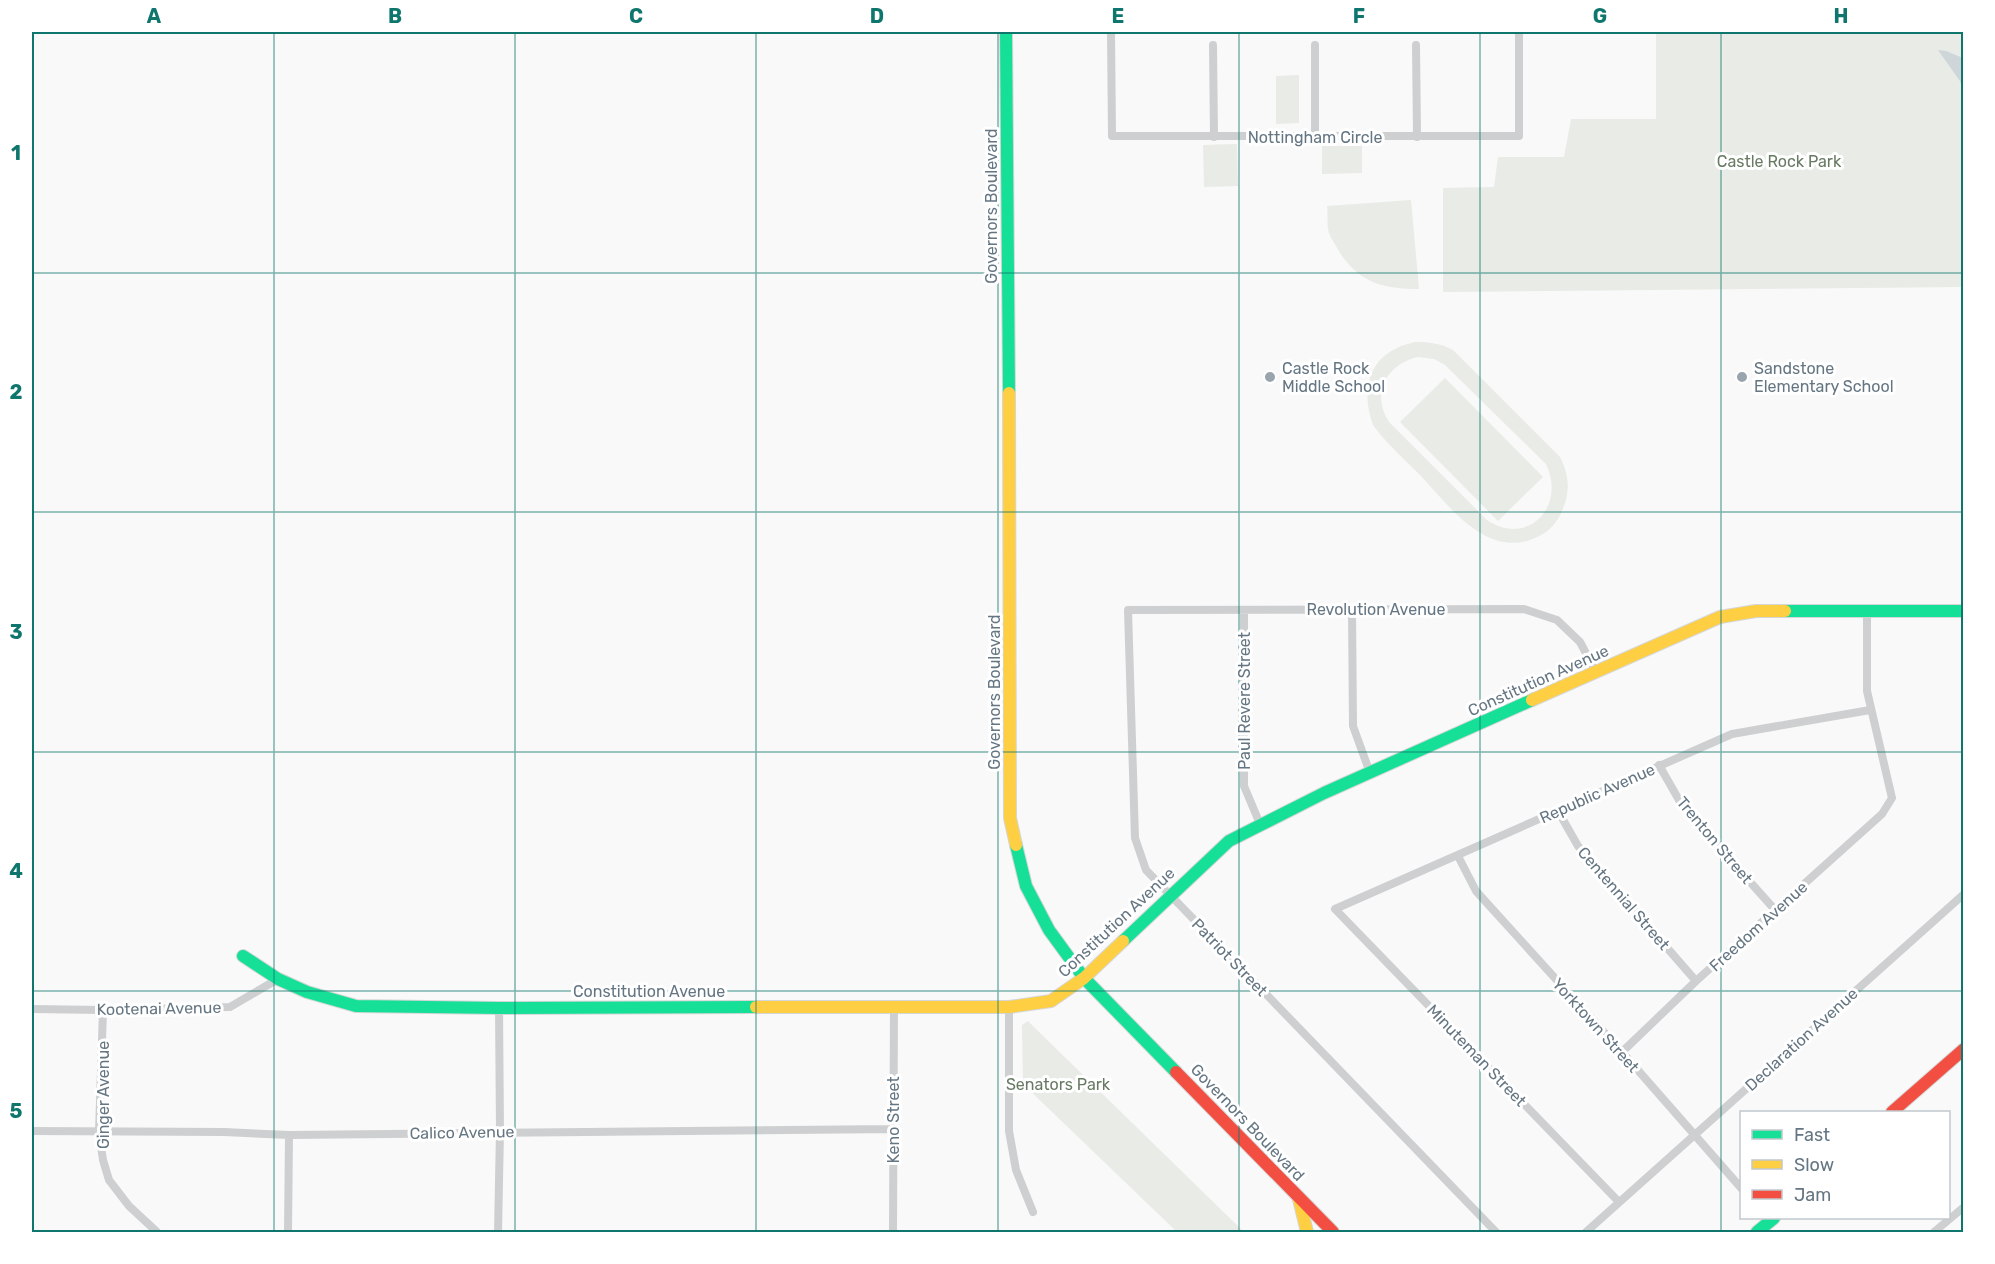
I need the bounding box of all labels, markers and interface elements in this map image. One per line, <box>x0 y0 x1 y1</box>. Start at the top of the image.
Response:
text: A <box>147 4 162 28</box>
text: B <box>388 4 402 28</box>
text: C <box>629 4 643 28</box>
text: D <box>870 4 884 28</box>
text: E <box>1112 4 1124 28</box>
text: F <box>1353 4 1365 28</box>
text: G <box>1593 4 1607 28</box>
text: H <box>1834 4 1848 28</box>
street label: Governors Boulevard <box>982 128 1001 284</box>
street label: Nottingham Circle <box>1248 128 1382 147</box>
text: 1 <box>11 141 21 165</box>
park label: Castle Rock Park <box>1717 152 1842 171</box>
place label: Castle Rock Middle School <box>1282 359 1385 396</box>
place label: Sandstone Elementary School <box>1754 359 1894 396</box>
marker: Castle Rock Middle School <box>1263 370 1277 384</box>
marker: Sandstone Elementary School <box>1735 370 1749 384</box>
text: 2 <box>10 380 23 404</box>
street label: Revolution Avenue <box>1307 600 1445 619</box>
street label: Governors Boulevard <box>985 614 1004 770</box>
text: 3 <box>9 620 23 644</box>
street label: Paul Revere Street <box>1235 632 1254 770</box>
street label: Constitution Avenue <box>1465 641 1612 720</box>
street label: Republic Avenue <box>1537 760 1658 827</box>
street label: Trenton Street <box>1673 793 1757 888</box>
street label: Centennial Street <box>1574 843 1674 954</box>
text: 4 <box>9 859 23 883</box>
street label: Constitution Avenue <box>1054 863 1179 981</box>
street label: Freedom Avenue <box>1705 877 1811 975</box>
street label: Patriot Street <box>1188 915 1271 1000</box>
street label: Yorktown Street <box>1548 974 1643 1076</box>
street label: Constitution Avenue <box>573 982 725 1001</box>
street label: Declaration Avenue <box>1741 984 1862 1095</box>
street label: Kootenai Avenue <box>97 998 221 1019</box>
street label: Minuteman Street <box>1423 1001 1530 1110</box>
street label: Ginger Avenue <box>94 1041 113 1149</box>
street label: Governors Boulevard <box>1187 1060 1308 1185</box>
park label: Senators Park <box>1006 1075 1111 1094</box>
street label: Keno Street <box>884 1076 903 1164</box>
text: 5 <box>10 1099 23 1123</box>
legend <box>1740 1111 1950 1219</box>
street label: Calico Avenue <box>409 1122 515 1143</box>
text: Fast <box>1794 1124 1830 1146</box>
text: Slow <box>1794 1154 1834 1176</box>
text: Jam <box>1794 1184 1831 1206</box>

